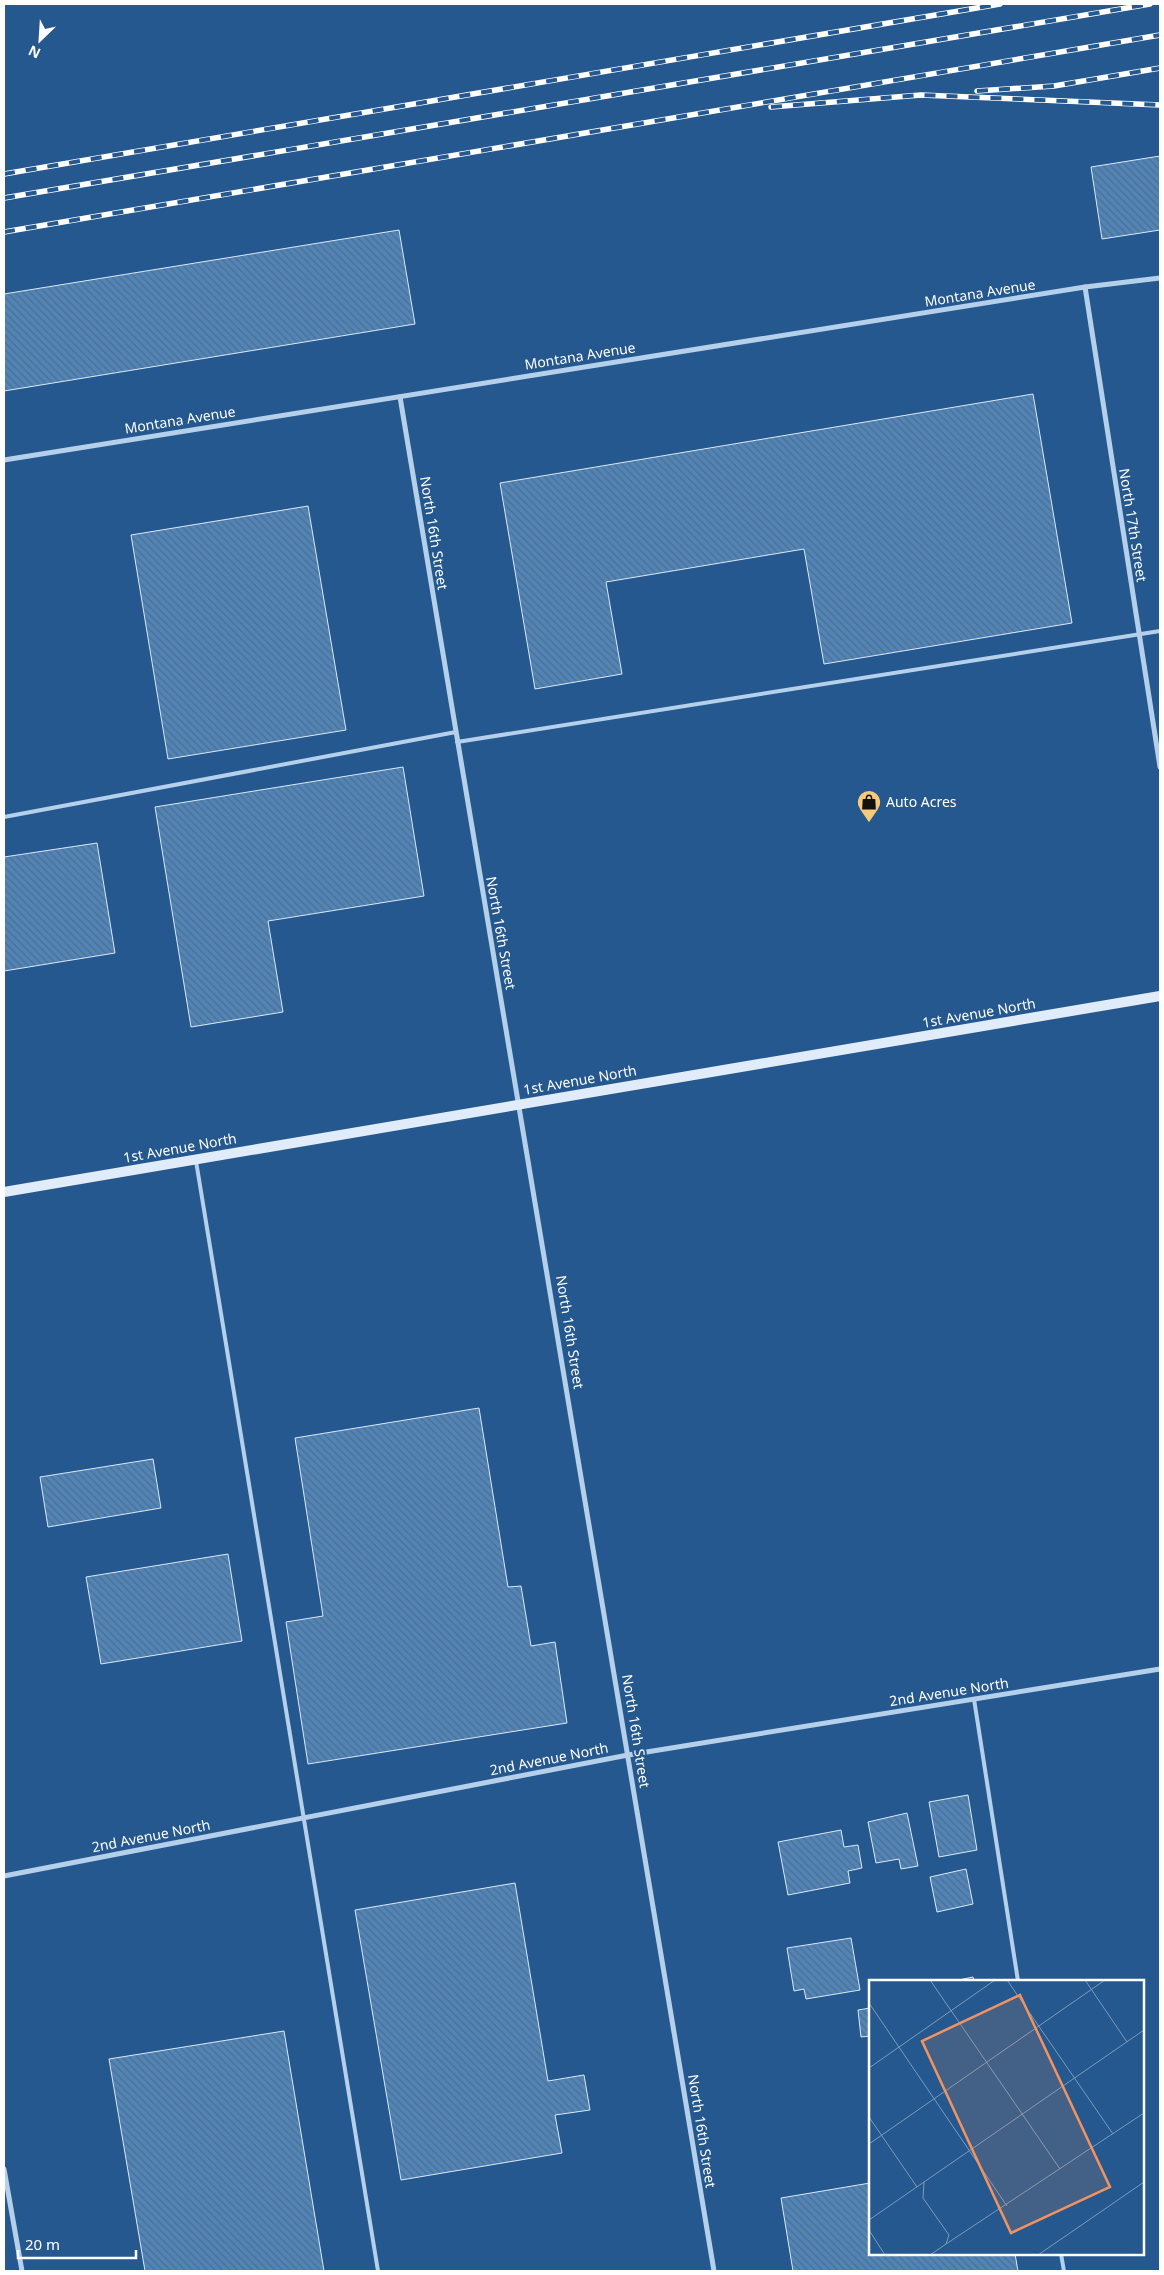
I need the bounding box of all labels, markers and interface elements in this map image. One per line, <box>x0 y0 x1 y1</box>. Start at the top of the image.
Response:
north arrow <box>15 15 65 65</box>
text: N <box>25 41 43 63</box>
street label: Montana Avenue <box>923 274 1037 311</box>
street label: Montana Avenue <box>523 337 637 374</box>
street label: Montana Avenue <box>123 401 237 438</box>
street label: North 17th Street <box>1115 467 1152 583</box>
street label: North 16th Street <box>416 475 453 591</box>
shop icon: Auto Acres <box>856 789 882 823</box>
place label: Auto Acres <box>886 792 957 811</box>
street label: North 16th Street <box>482 875 521 991</box>
street label: 1st Avenue North <box>921 993 1037 1032</box>
street label: 1st Avenue North <box>522 1060 638 1099</box>
street label: 1st Avenue North <box>122 1128 238 1167</box>
street label: North 16th Street <box>552 1274 589 1390</box>
street label: North 16th Street <box>618 1673 655 1789</box>
street label: 2nd Avenue North <box>888 1673 1010 1710</box>
street label: 2nd Avenue North <box>488 1738 610 1779</box>
street label: 2nd Avenue North <box>90 1815 212 1856</box>
inset map <box>869 1980 1144 2255</box>
street label: North 16th Street <box>684 2073 721 2189</box>
scale bar <box>18 2228 135 2260</box>
text: 20 m <box>25 2234 60 2254</box>

